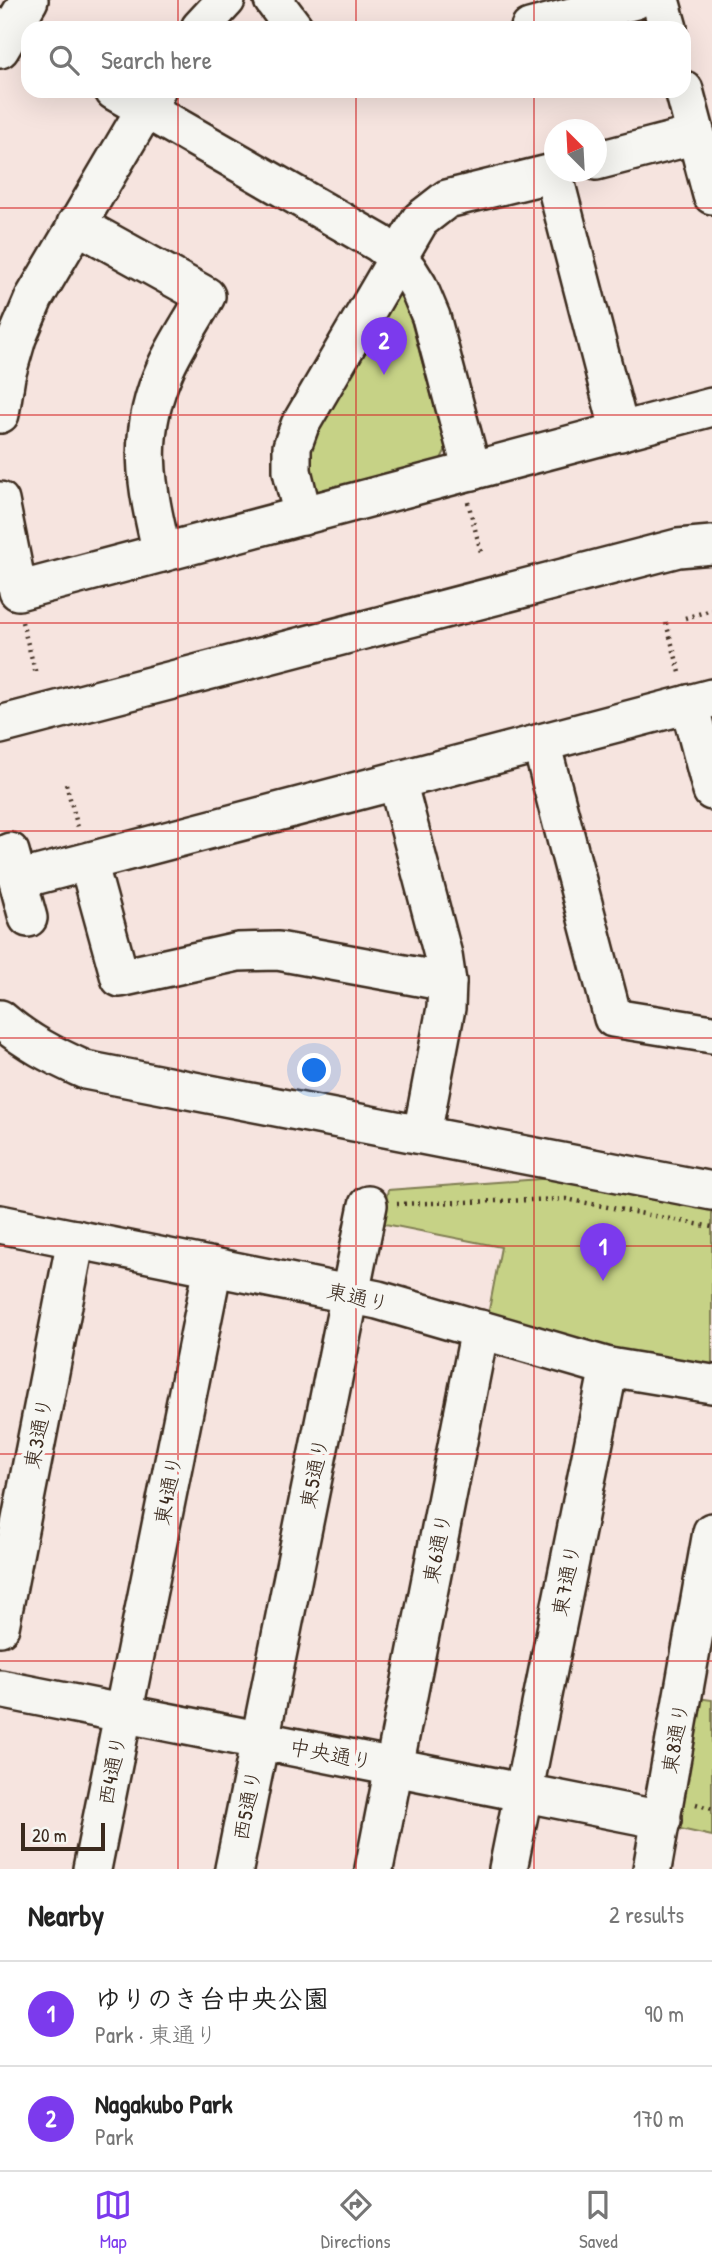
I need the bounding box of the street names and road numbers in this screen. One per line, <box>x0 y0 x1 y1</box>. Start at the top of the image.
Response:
street label: 東通り <box>324 1276 392 1318</box>
street label: 東3通り <box>17 1395 59 1471</box>
street label: 東5通り <box>293 1435 335 1511</box>
street label: 東4通り <box>147 1452 189 1528</box>
street label: 東6通り <box>416 1510 458 1586</box>
street label: 東7通り <box>545 1541 587 1619</box>
street label: 東8通り <box>654 1700 696 1776</box>
street label: 西4通り <box>91 1732 133 1808</box>
street label: 中央通り <box>287 1732 375 1776</box>
street label: 西5通り <box>226 1767 268 1843</box>

